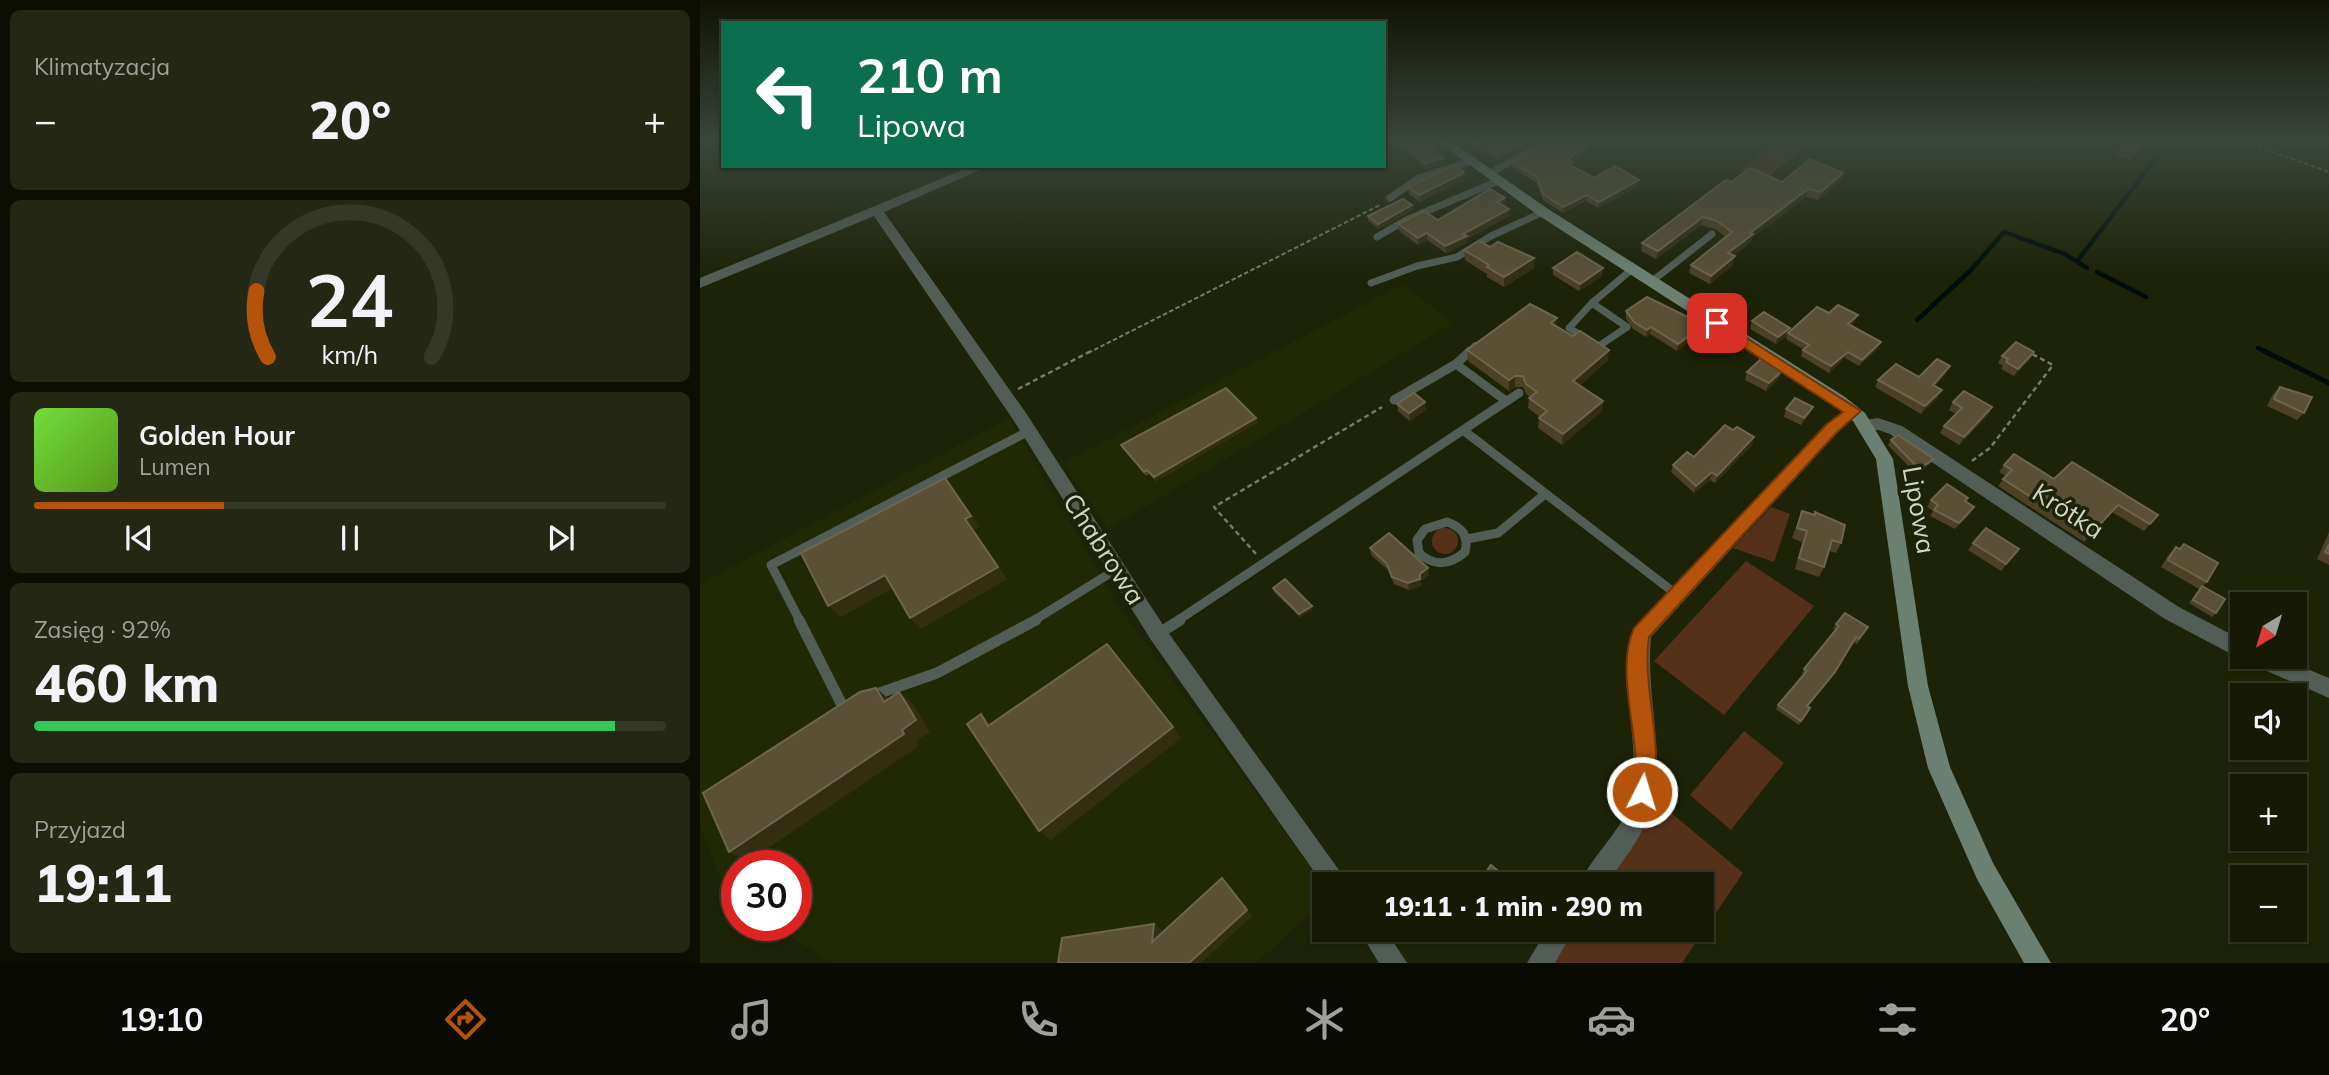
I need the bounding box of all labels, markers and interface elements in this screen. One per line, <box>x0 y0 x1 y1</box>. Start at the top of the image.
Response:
text: 210 m <box>857 44 1003 105</box>
icon: left <box>742 49 833 140</box>
text: Klimatyzacja <box>34 52 170 81</box>
text: 20° <box>309 87 391 152</box>
text: − <box>34 96 57 144</box>
text: + <box>643 96 666 144</box>
text: Lipowa <box>857 105 966 145</box>
text: 24 <box>306 255 394 346</box>
pin <box>1687 293 1747 353</box>
icon: arrive <box>1698 304 1736 342</box>
text: km/h <box>322 339 378 370</box>
text: Golden Hour <box>139 419 295 452</box>
text: Lumen <box>139 452 211 481</box>
street label: Lipowa <box>1896 463 1943 556</box>
street label: Krótka <box>2026 475 2110 546</box>
street label: Chabrowa <box>1056 487 1153 611</box>
icon: previous <box>120 519 158 557</box>
icon: pause <box>331 519 369 557</box>
icon: next <box>542 519 580 557</box>
north arrow <box>2230 592 2306 668</box>
map controls <box>2230 592 2307 942</box>
text: Zasięg · 92% <box>34 615 171 644</box>
text: 460 km <box>34 650 219 715</box>
button: sound <box>2230 683 2307 760</box>
position arrow <box>1605 755 1679 829</box>
button: + <box>2230 774 2307 851</box>
text: Przyjazd <box>34 815 126 844</box>
text: 19:11 <box>34 850 172 915</box>
speed limit sign: 30 <box>721 850 812 941</box>
button: − <box>2230 865 2307 942</box>
text: 19:11 · 1 min · 290 m <box>1383 890 1643 923</box>
icon: directions <box>441 995 490 1044</box>
icon: music <box>727 995 776 1044</box>
icon: phone <box>1014 995 1063 1044</box>
icon: climate <box>1300 995 1349 1044</box>
icon: car <box>1587 995 1636 1044</box>
icon: filters <box>1873 995 1922 1044</box>
text: 19:10 <box>119 999 203 1039</box>
text: 20° <box>2160 999 2210 1039</box>

